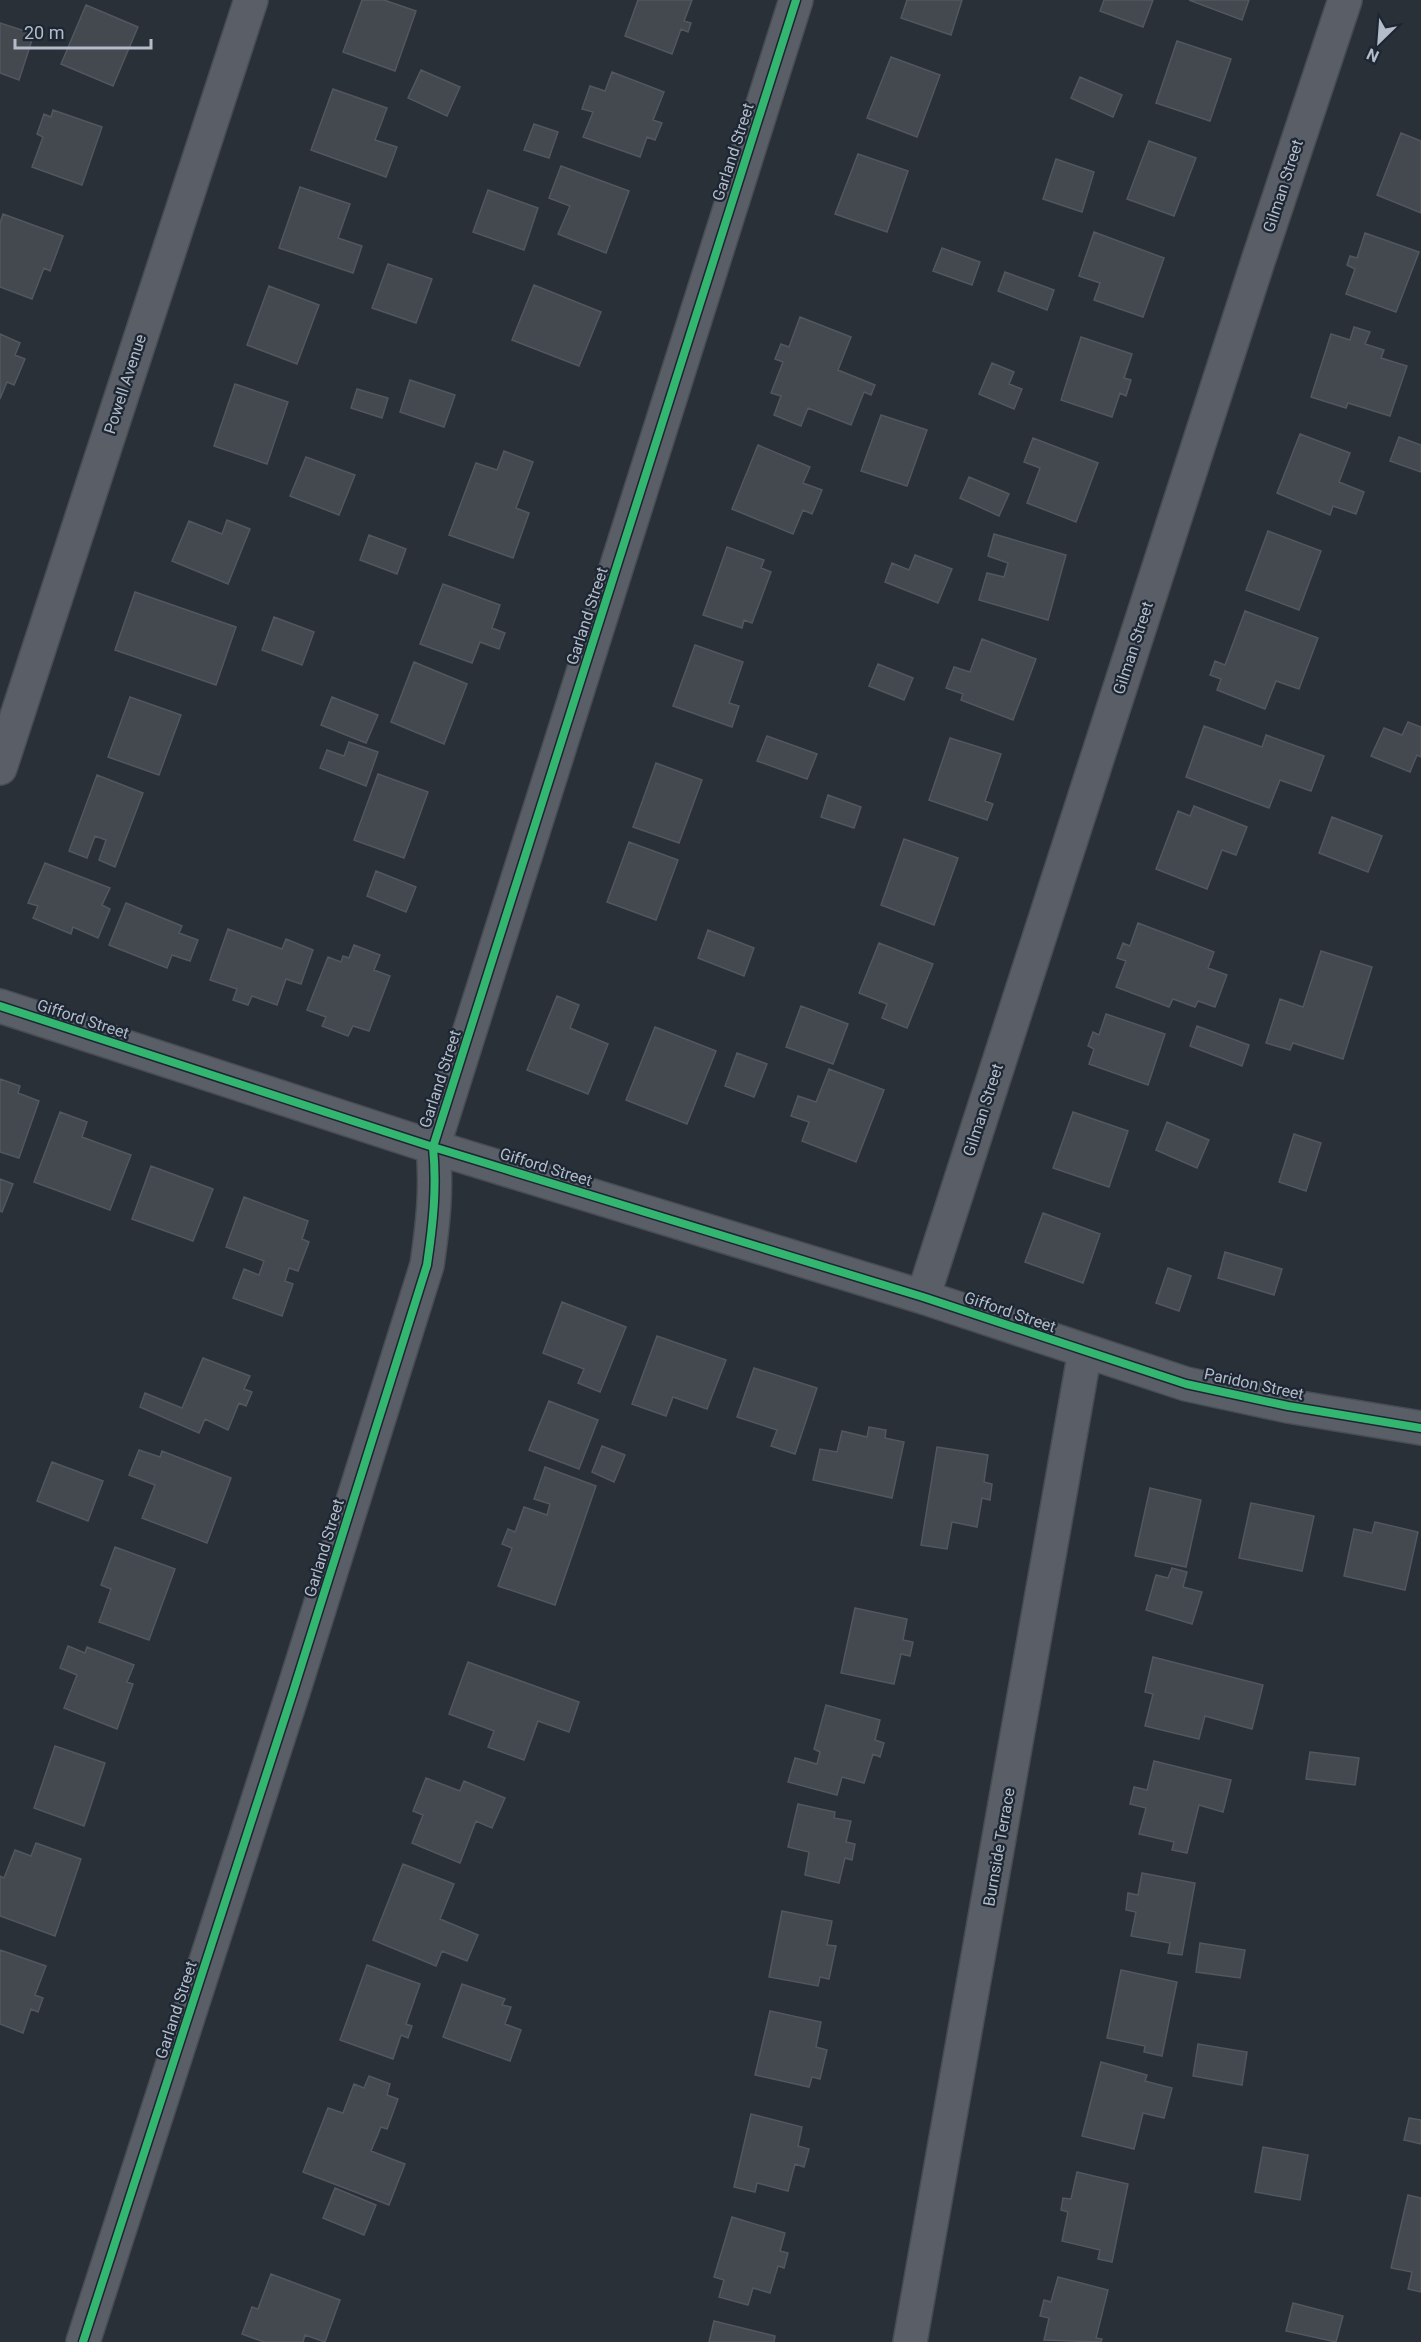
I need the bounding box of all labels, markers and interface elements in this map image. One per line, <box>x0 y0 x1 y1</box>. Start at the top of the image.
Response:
scale bar <box>15 12 152 50</box>
north arrow <box>1349 12 1409 72</box>
text: 20 m <box>24 22 64 43</box>
text: N <box>1364 44 1382 66</box>
street label: Garland Street <box>708 101 758 203</box>
street label: Gilman Street <box>1259 137 1307 235</box>
street label: Powell Avenue <box>100 332 150 436</box>
street label: Garland Street <box>562 565 612 667</box>
street label: Gilman Street <box>1109 599 1157 697</box>
street label: Gifford Street <box>35 995 131 1043</box>
street label: Garland Street <box>415 1028 465 1130</box>
street label: Gilman Street <box>959 1061 1007 1159</box>
street label: Gifford Street <box>498 1144 594 1190</box>
street label: Gifford Street <box>962 1287 1058 1337</box>
street label: Paridon Street <box>1203 1364 1305 1404</box>
street label: Garland Street <box>300 1497 348 1599</box>
street label: Burnside Terrace <box>979 1786 1019 1908</box>
street label: Garland Street <box>151 1959 201 2061</box>

